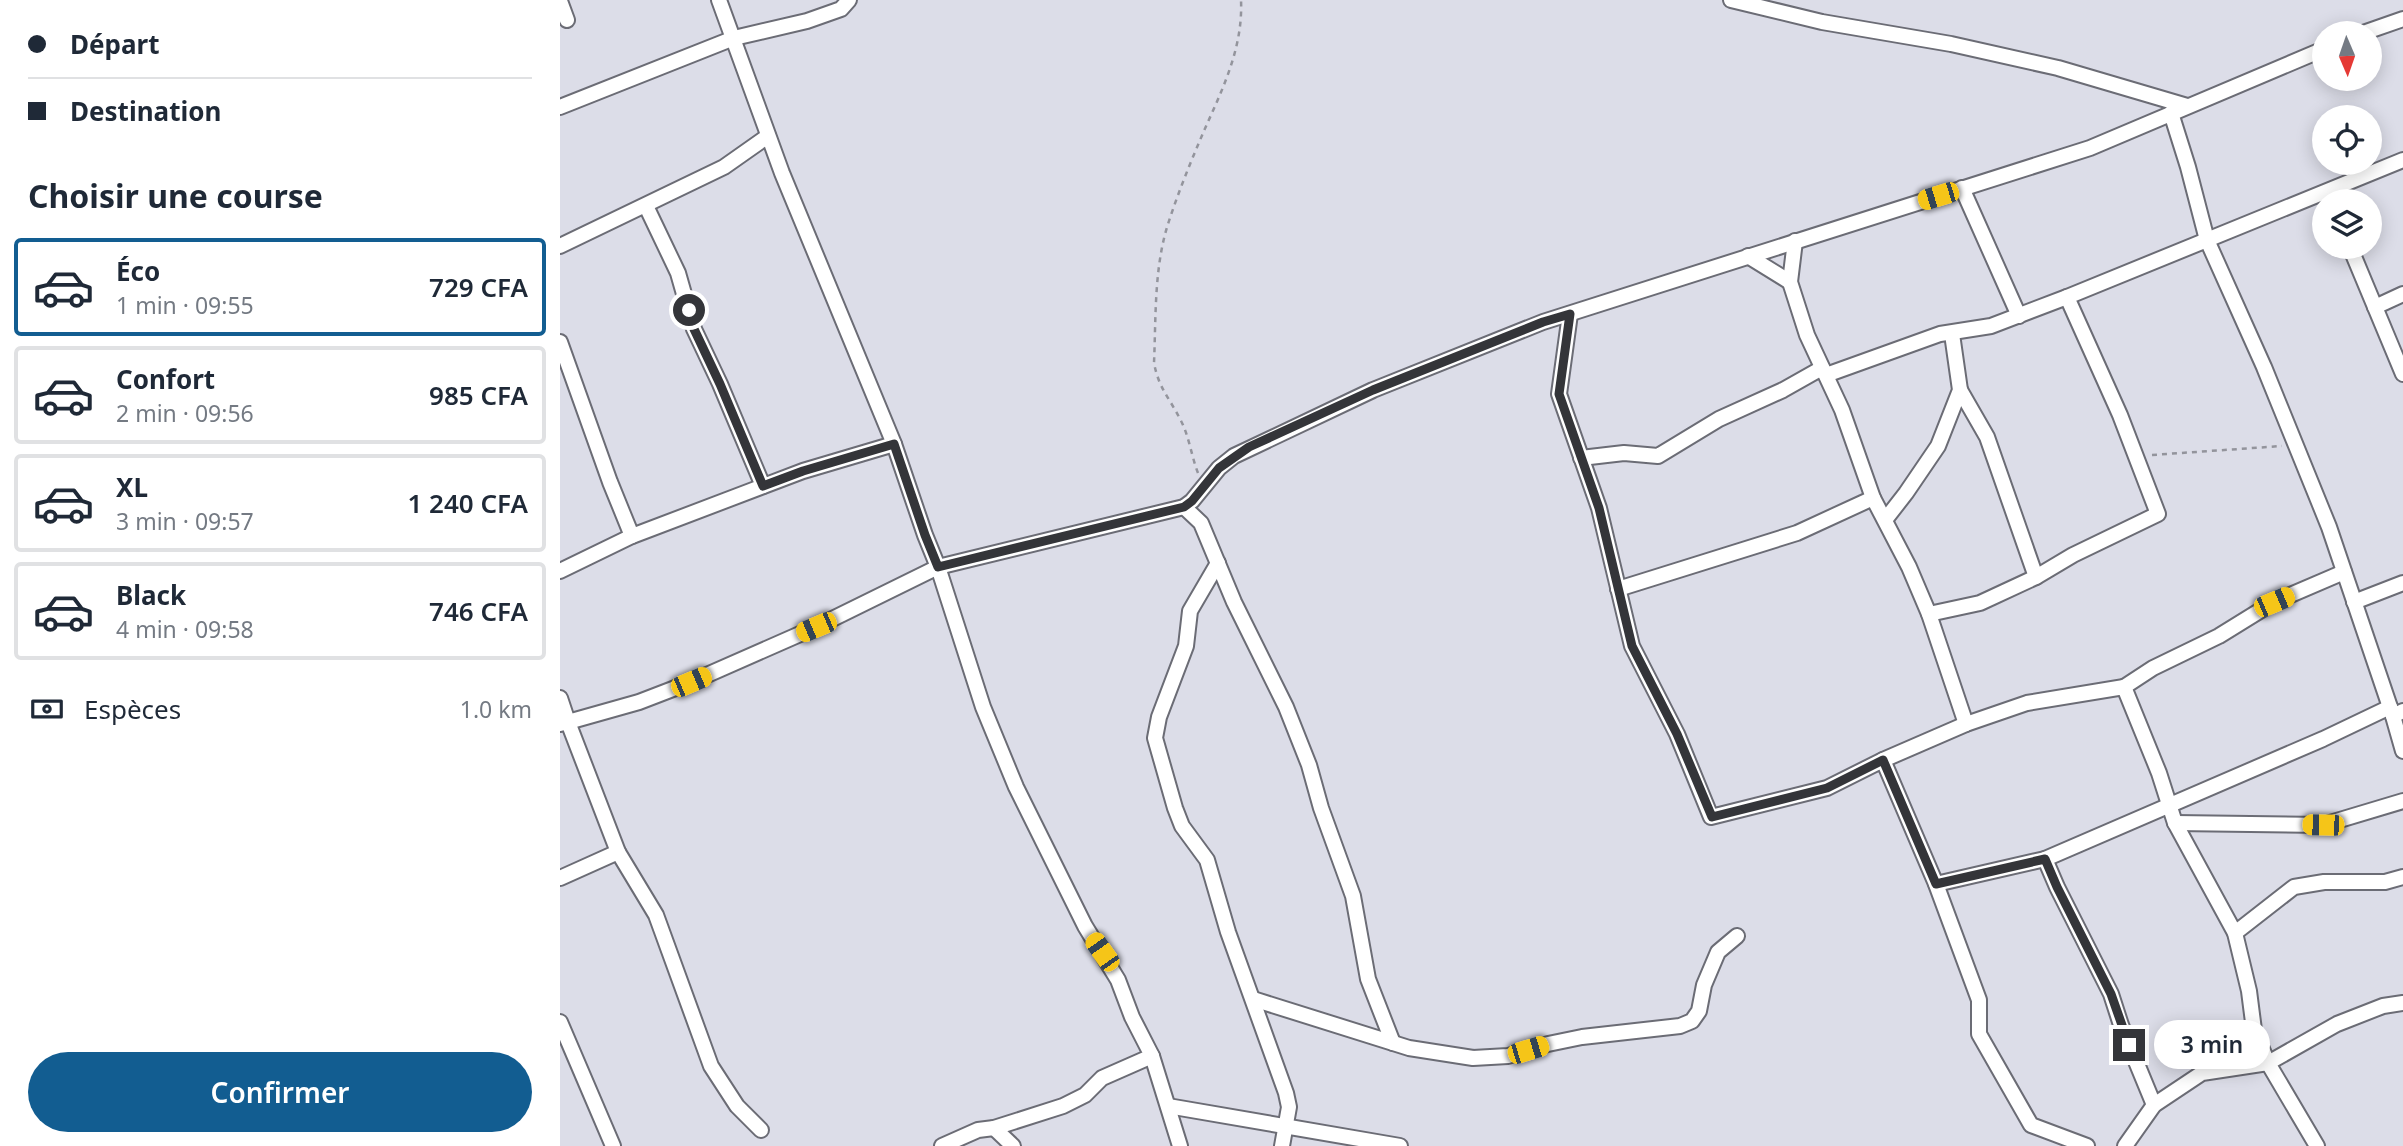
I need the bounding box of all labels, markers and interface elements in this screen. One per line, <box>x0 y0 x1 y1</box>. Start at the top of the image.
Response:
north arrow <box>2312 21 2382 91</box>
map controls <box>2312 21 2382 259</box>
text: Départ <box>70 26 159 62</box>
text: Destination <box>70 93 221 129</box>
button: locate <box>2312 105 2382 175</box>
text: Choisir une course <box>28 174 323 217</box>
car <box>1915 180 1962 212</box>
button: layers <box>2312 189 2382 259</box>
text: Éco <box>116 253 160 289</box>
icon: car <box>32 256 95 319</box>
text: 729 CFA <box>429 269 528 305</box>
text: 1 min · 09:55 <box>116 289 254 321</box>
route start <box>673 294 705 326</box>
text: Confort <box>116 361 215 397</box>
icon: car <box>32 364 95 427</box>
text: 985 CFA <box>429 377 528 413</box>
text: 2 min · 09:56 <box>116 397 254 429</box>
text: XL <box>116 469 148 505</box>
icon: car <box>32 472 95 535</box>
text: 1 240 CFA <box>407 485 528 521</box>
text: 3 min · 09:57 <box>116 505 254 537</box>
text: Black <box>116 577 186 613</box>
icon: car <box>32 580 95 643</box>
car <box>2251 584 2298 620</box>
text: 746 CFA <box>429 593 528 629</box>
car <box>793 609 840 645</box>
text: 4 min · 09:58 <box>116 613 254 645</box>
car <box>668 664 715 700</box>
icon: cash <box>28 690 66 728</box>
text: Espèces <box>84 691 181 727</box>
text: 1.0 km <box>460 693 532 725</box>
car <box>2302 814 2345 836</box>
car <box>1082 929 1123 975</box>
callout: 3 min <box>2154 1020 2269 1070</box>
text: 3 min <box>2181 1028 2243 1060</box>
route end <box>2113 1029 2145 1061</box>
car <box>1505 1034 1552 1066</box>
button: Confirmer <box>28 1052 532 1132</box>

